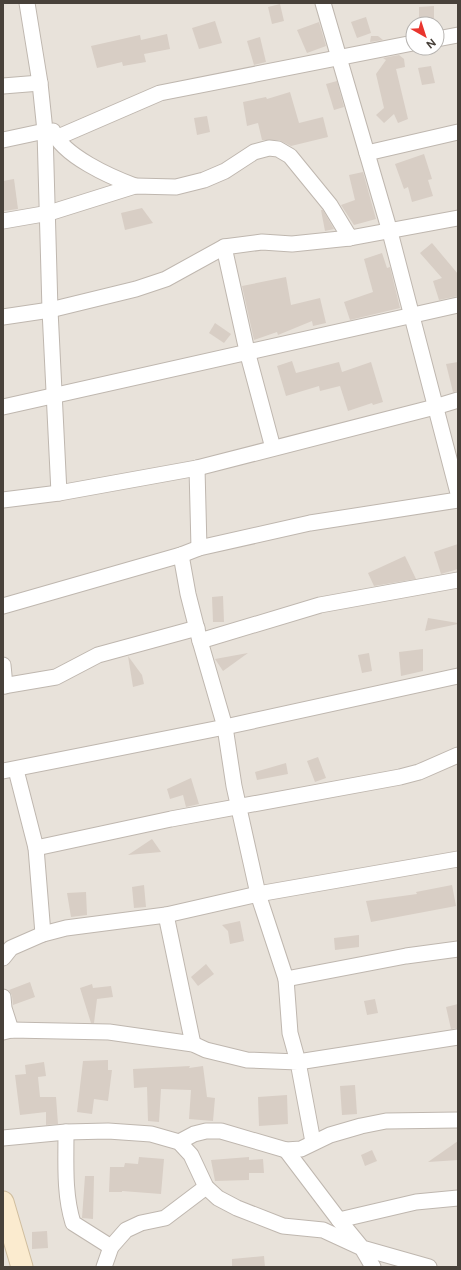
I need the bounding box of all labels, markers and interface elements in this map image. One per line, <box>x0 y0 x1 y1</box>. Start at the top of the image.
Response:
north arrow <box>405 16 445 56</box>
text: N <box>424 36 438 51</box>

